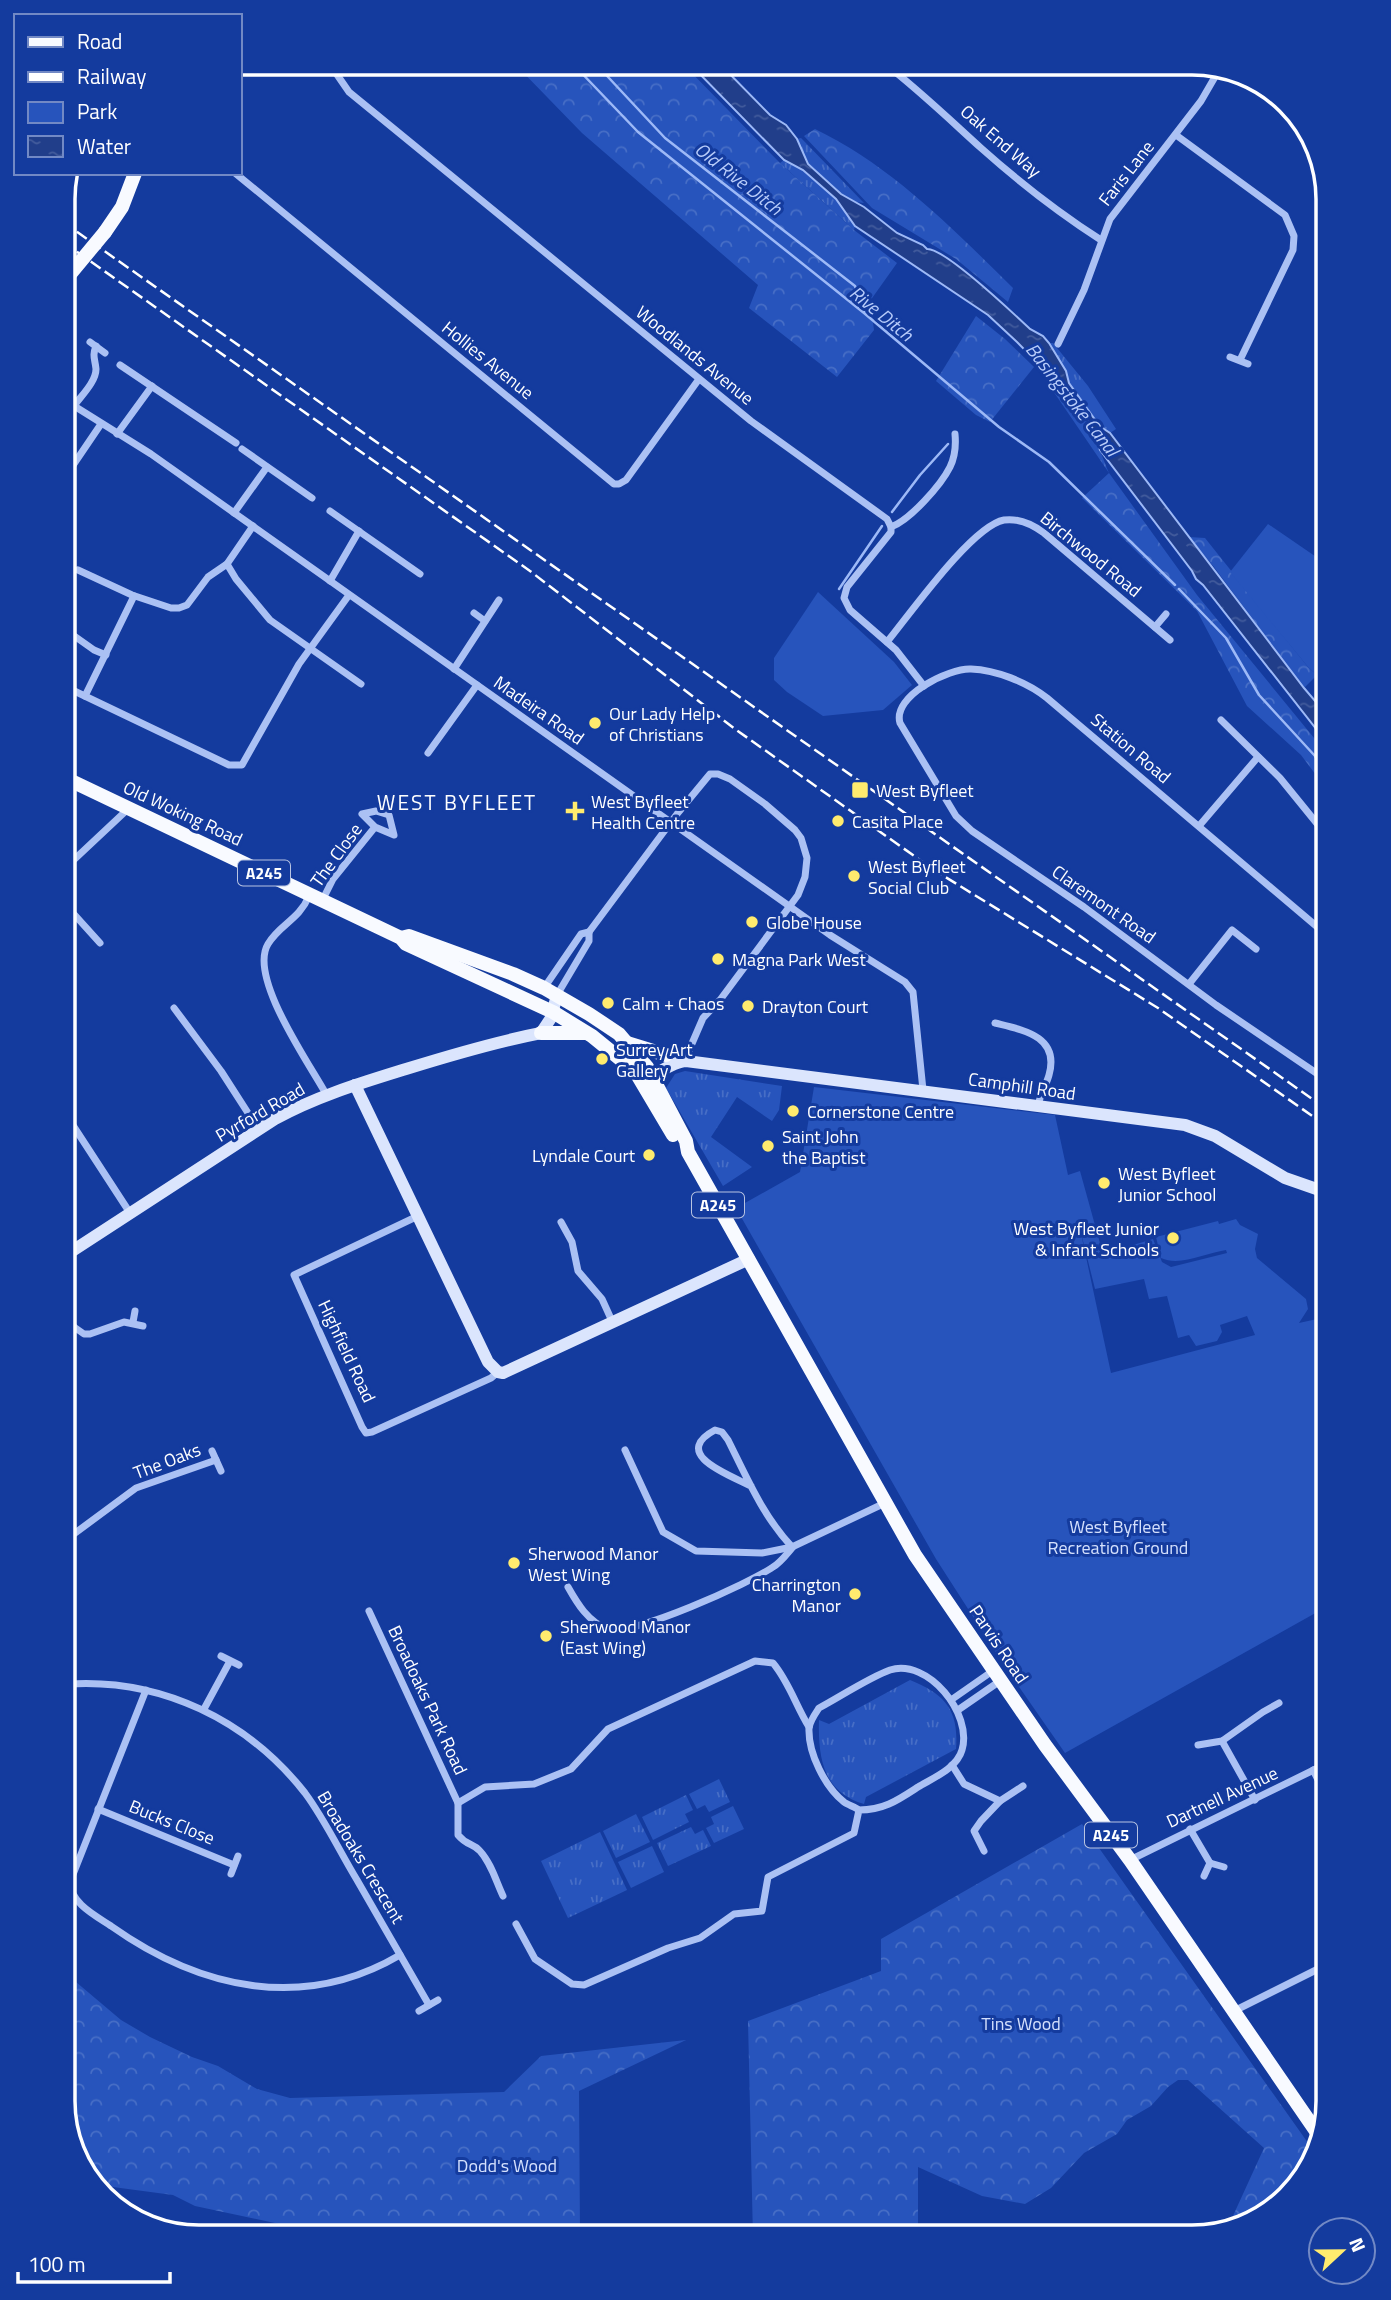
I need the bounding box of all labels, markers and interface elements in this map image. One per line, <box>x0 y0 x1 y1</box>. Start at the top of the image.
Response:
legend <box>14 14 242 175</box>
text: Road <box>77 25 122 57</box>
text: Railway <box>77 60 146 92</box>
text: Park <box>77 95 117 127</box>
street label: Oak End Way <box>954 98 1048 184</box>
text: Water <box>77 130 131 162</box>
water label: Old Rive Ditch <box>689 134 789 222</box>
street label: Faris Lane <box>1092 134 1160 212</box>
water label: Rive Ditch <box>844 278 921 348</box>
street label: Woodlands Avenue <box>630 299 760 411</box>
street label: Hollies Avenue <box>436 314 540 406</box>
water label: Basingstoke Canal <box>1019 336 1128 464</box>
street label: Birchwood Road <box>1034 505 1148 603</box>
street label: Madeira Road <box>488 669 590 751</box>
place label: Our Lady Help of Christians <box>609 700 715 748</box>
street label: Station Road <box>1085 706 1177 790</box>
marker: Our Lady Help of Christians <box>587 715 603 731</box>
street label: Old Woking Road <box>119 773 247 853</box>
place label: West Byfleet <box>876 777 974 804</box>
marker: West Byfleet <box>850 780 870 800</box>
district label: WEST BYFLEET <box>377 786 537 818</box>
place label: West Byfleet Health Centre <box>591 788 695 836</box>
marker: West Byfleet Health Centre <box>565 801 585 821</box>
place label: Casita Place <box>852 808 943 835</box>
marker: Casita Place <box>830 813 846 829</box>
street label: The Close <box>304 817 368 893</box>
place label: West Byfleet Social Club <box>868 853 966 901</box>
street label: Claremont Road <box>1046 858 1162 950</box>
road number: A245 <box>238 860 290 886</box>
marker: West Byfleet Social Club <box>846 868 862 884</box>
place label: Globe House <box>766 909 862 936</box>
marker: Globe House <box>744 914 760 930</box>
place label: Magna Park West <box>732 946 866 973</box>
marker: Magna Park West <box>710 951 726 967</box>
place label: Calm + Chaos <box>622 990 724 1017</box>
place label: Drayton Court <box>762 993 869 1020</box>
marker: Calm + Chaos <box>600 995 616 1011</box>
marker: Drayton Court <box>740 998 756 1014</box>
place label: Surrey Art Gallery <box>616 1036 693 1084</box>
marker: Surrey Art Gallery <box>594 1051 610 1067</box>
street label: Camphill Road <box>967 1065 1077 1107</box>
street label: Pyrford Road <box>210 1075 310 1149</box>
place label: Cornerstone Centre <box>807 1098 954 1125</box>
marker: Cornerstone Centre <box>785 1103 801 1119</box>
place label: Saint John the Baptist <box>782 1123 866 1171</box>
marker: Saint John the Baptist <box>760 1138 776 1154</box>
place label: Lyndale Court <box>532 1142 636 1169</box>
marker: Lyndale Court <box>641 1147 657 1163</box>
place label: West Byfleet Junior School <box>1118 1160 1217 1208</box>
marker: West Byfleet Junior School <box>1096 1175 1112 1191</box>
road number: A245 <box>692 1192 744 1218</box>
place label: West Byfleet Junior & Infant Schools <box>1013 1215 1159 1263</box>
marker: West Byfleet Junior & Infant Schools <box>1165 1230 1181 1246</box>
street label: Highfield Road <box>311 1295 383 1407</box>
street label: The Oaks <box>129 1436 205 1486</box>
park label: West Byfleet Recreation Ground <box>1048 1513 1188 1561</box>
place label: Sherwood Manor West Wing <box>528 1540 658 1588</box>
marker: Sherwood Manor West Wing <box>506 1555 522 1571</box>
place label: Charrington Manor <box>752 1571 841 1619</box>
marker: Charrington Manor <box>847 1586 863 1602</box>
street label: Parvis Road <box>963 1599 1035 1689</box>
place label: Sherwood Manor (East Wing) <box>560 1613 690 1661</box>
street label: Broadoaks Park Road <box>382 1621 474 1779</box>
marker: Sherwood Manor (East Wing) <box>538 1628 554 1644</box>
street label: Dartnell Avenue <box>1162 1759 1282 1835</box>
street label: Broadoaks Crescent <box>311 1785 412 1929</box>
street label: Bucks Close <box>125 1793 219 1851</box>
road number: A245 <box>1085 1823 1137 1848</box>
park label: Tins Wood <box>981 2010 1061 2037</box>
park label: Dodd's Wood <box>457 2152 557 2179</box>
north arrow <box>1307 2216 1377 2286</box>
text: N <box>1342 2233 1374 2256</box>
scale bar <box>18 2240 170 2284</box>
text: 100 m <box>28 2248 85 2280</box>

